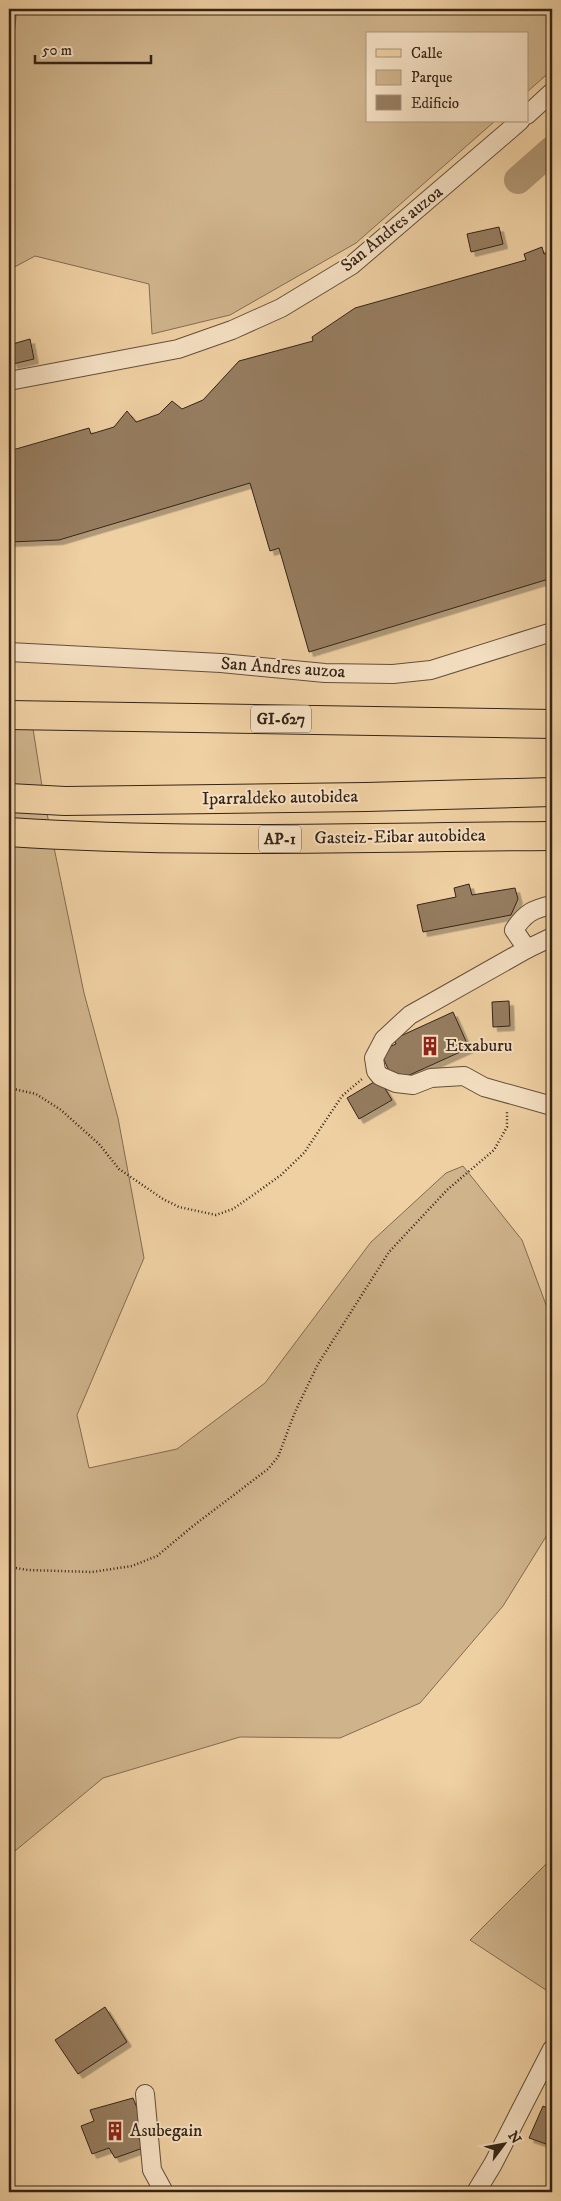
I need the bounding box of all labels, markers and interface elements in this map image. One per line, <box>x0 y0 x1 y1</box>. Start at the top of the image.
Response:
scale bar <box>35 32 151 64</box>
legend <box>366 32 528 122</box>
text: 50 m <box>42 41 72 60</box>
text: Calle <box>411 44 443 63</box>
text: Parque <box>411 68 452 87</box>
text: Edificio <box>411 94 459 113</box>
street label: San Andres auzoa <box>337 181 448 277</box>
street label: San Andres auzoa <box>220 653 346 683</box>
road number: GI-627 <box>251 706 311 732</box>
street label: Iparraldeko autobidea <box>202 786 359 810</box>
street label: Gasteiz-Eibar autobidea <box>314 825 486 849</box>
road number: AP-1 <box>259 826 301 852</box>
building icon: Etxaburu <box>419 1035 441 1057</box>
place label: Etxaburu <box>445 1035 513 1057</box>
north arrow <box>478 2118 528 2168</box>
building icon: Asubegain <box>104 2120 126 2142</box>
place label: Asubegain <box>130 2120 203 2142</box>
text: N <box>503 2128 525 2148</box>

